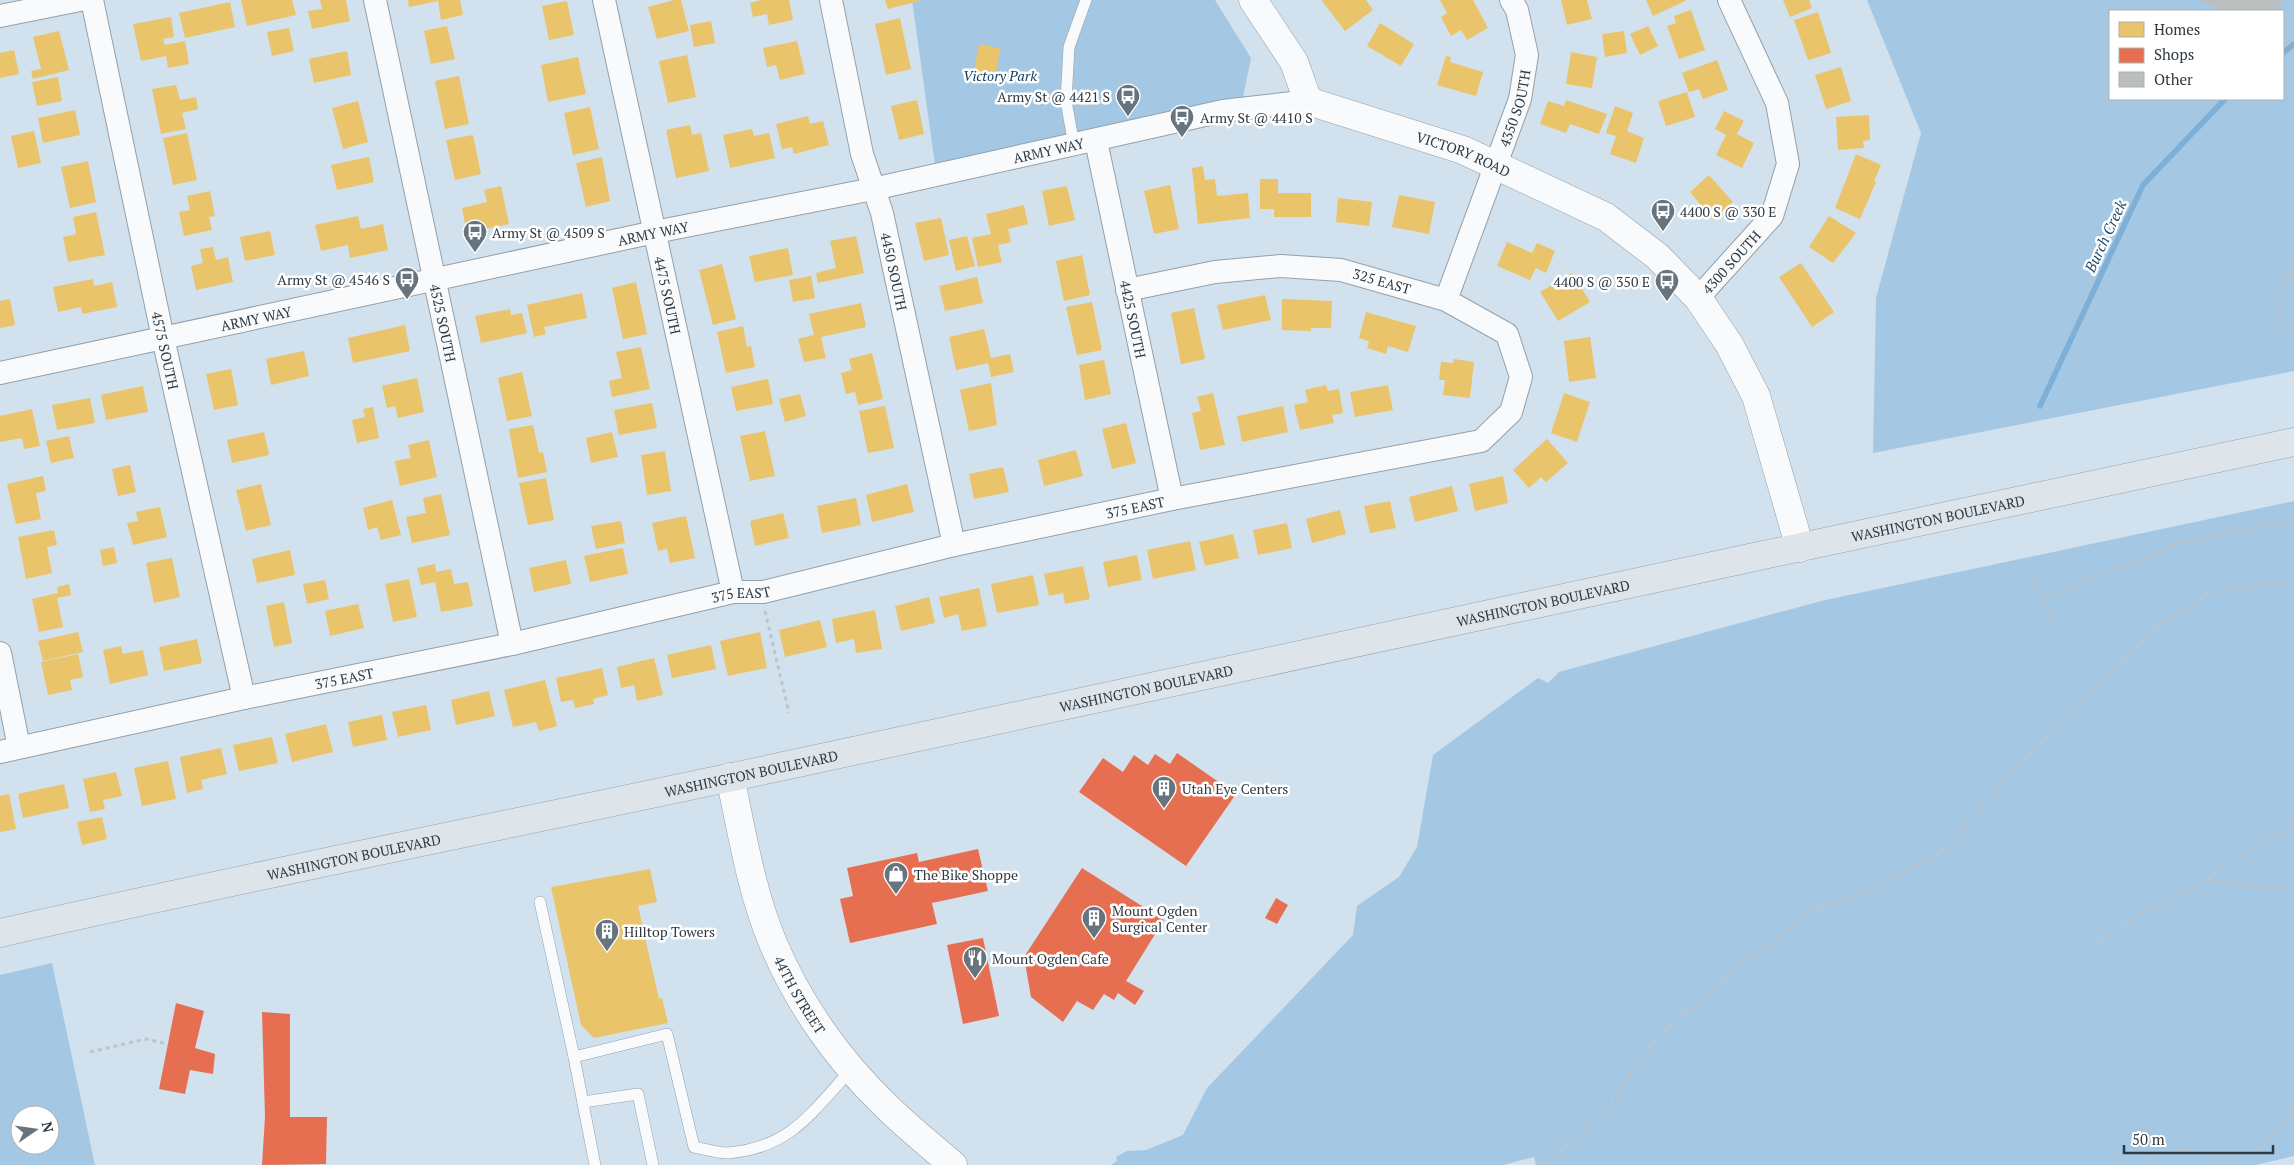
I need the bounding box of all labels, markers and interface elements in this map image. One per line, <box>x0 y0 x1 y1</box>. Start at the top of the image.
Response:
legend <box>2109 10 2284 100</box>
text: Homes <box>2154 19 2200 39</box>
text: Shops <box>2154 44 2194 64</box>
park label: Victory Park <box>963 66 1037 85</box>
street label: 4350 SOUTH <box>1494 68 1534 149</box>
text: Other <box>2154 69 2193 89</box>
bus stop icon: Army St @ 4421 S <box>1115 83 1141 117</box>
place label: Army St @ 4421 S <box>997 87 1110 106</box>
bus stop icon: Army St @ 4410 S <box>1169 104 1195 138</box>
place label: Army St @ 4410 S <box>1200 108 1313 127</box>
street label: VICTORY ROAD <box>1414 126 1514 181</box>
street label: ARMY WAY <box>1011 133 1087 167</box>
water label: Burch Creek <box>2079 196 2131 276</box>
bus stop icon: 4400 S @ 330 E <box>1650 198 1676 232</box>
place label: 4400 S @ 330 E <box>1680 202 1776 221</box>
street label: ARMY WAY <box>616 216 691 249</box>
bus stop icon: Army St @ 4509 S <box>462 219 488 253</box>
place label: Army St @ 4509 S <box>492 223 605 242</box>
street label: 4300 SOUTH <box>1697 226 1765 297</box>
street label: 4450 SOUTH <box>877 230 912 312</box>
street label: 4475 SOUTH <box>651 254 686 336</box>
street label: 325 EAST <box>1351 264 1414 298</box>
bus stop icon: Army St @ 4546 S <box>394 266 420 300</box>
bus stop icon: 4400 S @ 350 E <box>1654 268 1680 302</box>
place label: Army St @ 4546 S <box>277 270 390 289</box>
place label: 4400 S @ 350 E <box>1554 272 1650 291</box>
street label: 4425 SOUTH <box>1116 278 1151 360</box>
street label: 4525 SOUTH <box>426 282 461 364</box>
street label: ARMY WAY <box>219 301 294 335</box>
street label: 4575 SOUTH <box>148 310 184 391</box>
street label: WASHINGTON BOULEVARD <box>1849 490 2027 546</box>
street label: 375 EAST <box>1104 491 1166 522</box>
street label: WASHINGTON BOULEVARD <box>1454 574 1632 630</box>
street label: 375 EAST <box>709 581 773 606</box>
street label: WASHINGTON BOULEVARD <box>1058 660 1235 716</box>
street label: 375 EAST <box>313 663 376 693</box>
street label: WASHINGTON BOULEVARD <box>663 745 840 801</box>
building icon: Utah Eye Centers <box>1151 775 1177 809</box>
place label: Utah Eye Centers <box>1182 779 1288 798</box>
street label: WASHINGTON BOULEVARD <box>265 829 442 884</box>
shop icon: The Bike Shoppe <box>883 861 909 895</box>
place label: The Bike Shoppe <box>914 865 1018 884</box>
place label: Mount Ogden Surgical Center <box>1112 901 1208 936</box>
building icon: Mount Ogden Surgical Center <box>1081 905 1107 939</box>
building icon: Hilltop Towers <box>594 918 620 952</box>
place label: Hilltop Towers <box>624 922 715 941</box>
restaurant icon: Mount Ogden Cafe <box>962 945 988 979</box>
place label: Mount Ogden Cafe <box>992 949 1109 968</box>
street label: 44TH STREET <box>770 952 830 1038</box>
north arrow <box>10 1105 60 1155</box>
text: N <box>38 1120 59 1135</box>
scale bar <box>2124 1122 2273 1154</box>
text: 50 m <box>2132 1129 2165 1149</box>

